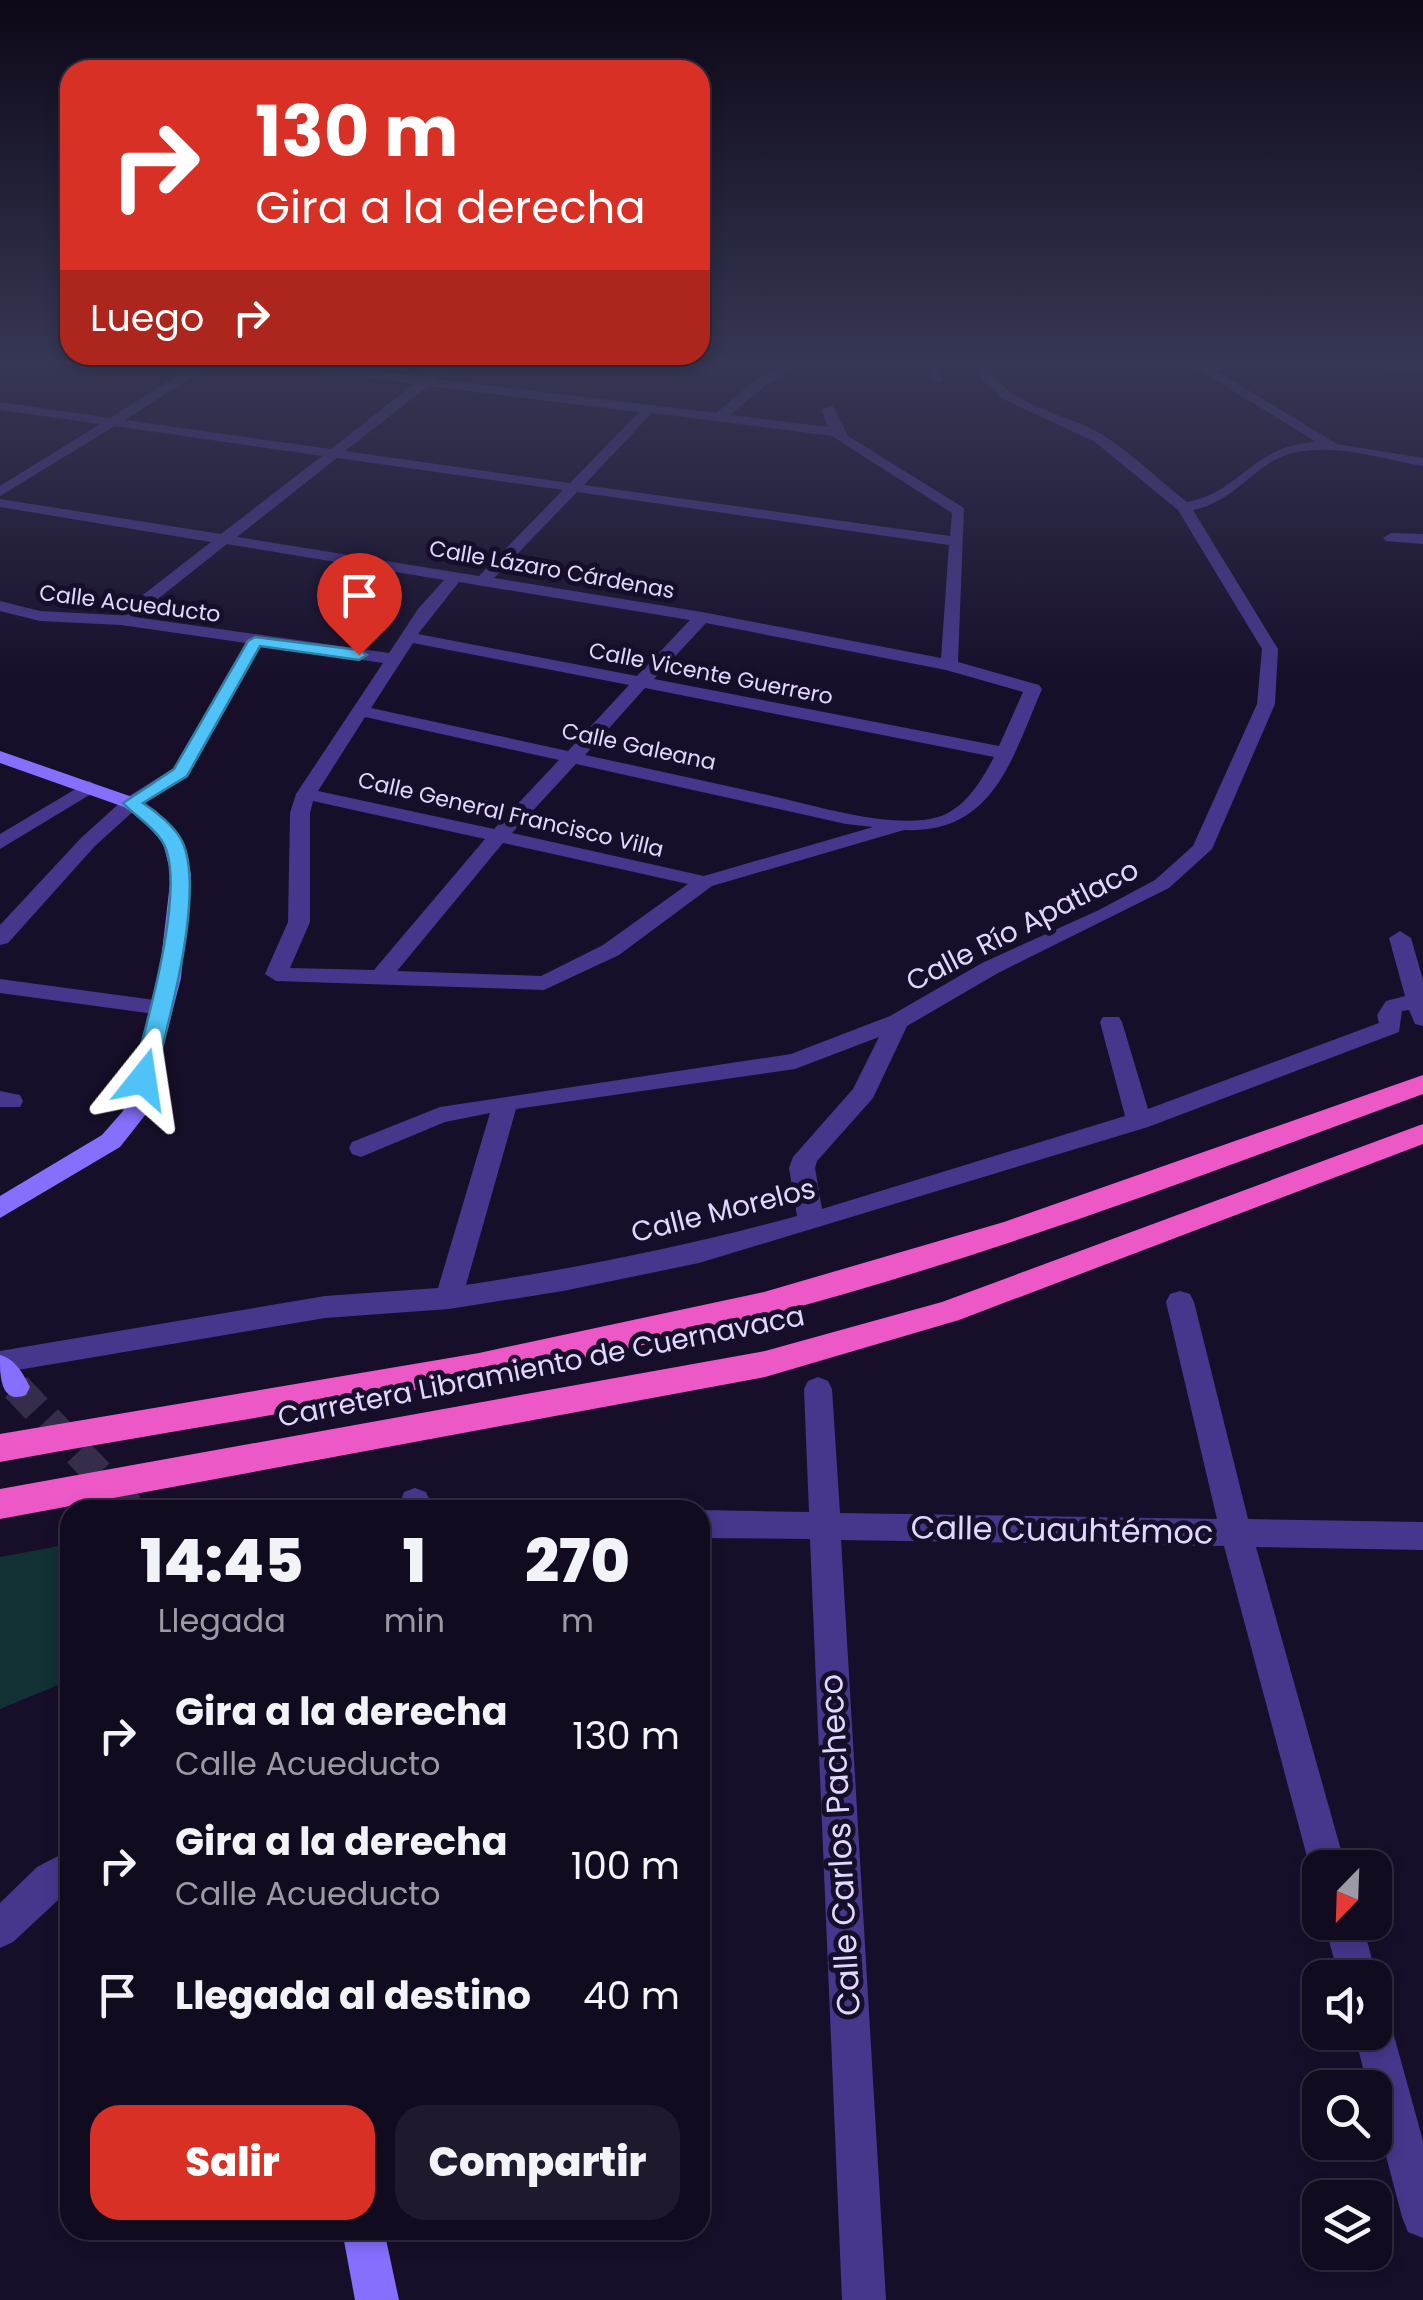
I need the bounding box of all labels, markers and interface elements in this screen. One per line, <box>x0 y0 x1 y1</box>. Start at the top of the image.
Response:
text: 130 m <box>255 82 458 181</box>
icon: right <box>90 100 220 230</box>
text: Gira a la derecha <box>255 176 646 239</box>
icon: right <box>224 290 279 345</box>
text: Luego <box>90 291 204 344</box>
street label: Calle Lázaro Cárdenas <box>427 533 677 606</box>
pin <box>317 553 402 656</box>
icon: arrive <box>332 568 387 623</box>
street label: Calle Acueducto <box>37 577 222 630</box>
street label: Calle Vicente Guerrero <box>586 635 836 712</box>
street label: Calle Galeana <box>559 715 719 778</box>
street label: Calle General Francisco Villa <box>355 764 667 865</box>
street label: Calle Río Apatlaco <box>899 850 1145 1001</box>
position arrow <box>91 1027 195 1131</box>
street label: Calle Morelos <box>627 1169 819 1252</box>
street label: Carretera Libramiento de Cuernavaca <box>274 1296 808 1437</box>
street label: Calle Cuauhtémoc <box>910 1504 1214 1555</box>
text: 14:45 <box>140 1519 304 1603</box>
text: 1 <box>403 1519 426 1603</box>
text: 270 <box>525 1519 630 1603</box>
text: Llegada <box>158 1598 286 1643</box>
text: min <box>384 1598 445 1643</box>
text: m <box>561 1598 594 1643</box>
street label: Calle Carlos Pacheco <box>808 1673 871 2017</box>
text: Gira a la derecha <box>175 1685 508 1738</box>
icon: right <box>90 1708 145 1763</box>
text: 130 m <box>572 1709 680 1762</box>
text: Calle Acueducto <box>175 1741 440 1786</box>
text: Gira a la derecha <box>175 1815 508 1868</box>
icon: right <box>90 1838 145 1893</box>
text: 100 m <box>571 1839 680 1892</box>
north arrow <box>1302 1850 1392 1940</box>
map controls <box>1302 1850 1392 2270</box>
text: Calle Acueducto <box>175 1871 440 1916</box>
button: sound <box>1302 1960 1392 2050</box>
icon: arrive <box>90 1968 145 2023</box>
text: Llegada al destino <box>175 1969 531 2022</box>
text: 40 m <box>583 1969 680 2022</box>
button: search <box>1302 2070 1392 2160</box>
button: Salir <box>90 2105 375 2220</box>
button: Compartir <box>395 2105 680 2220</box>
button: layers <box>1302 2180 1392 2270</box>

